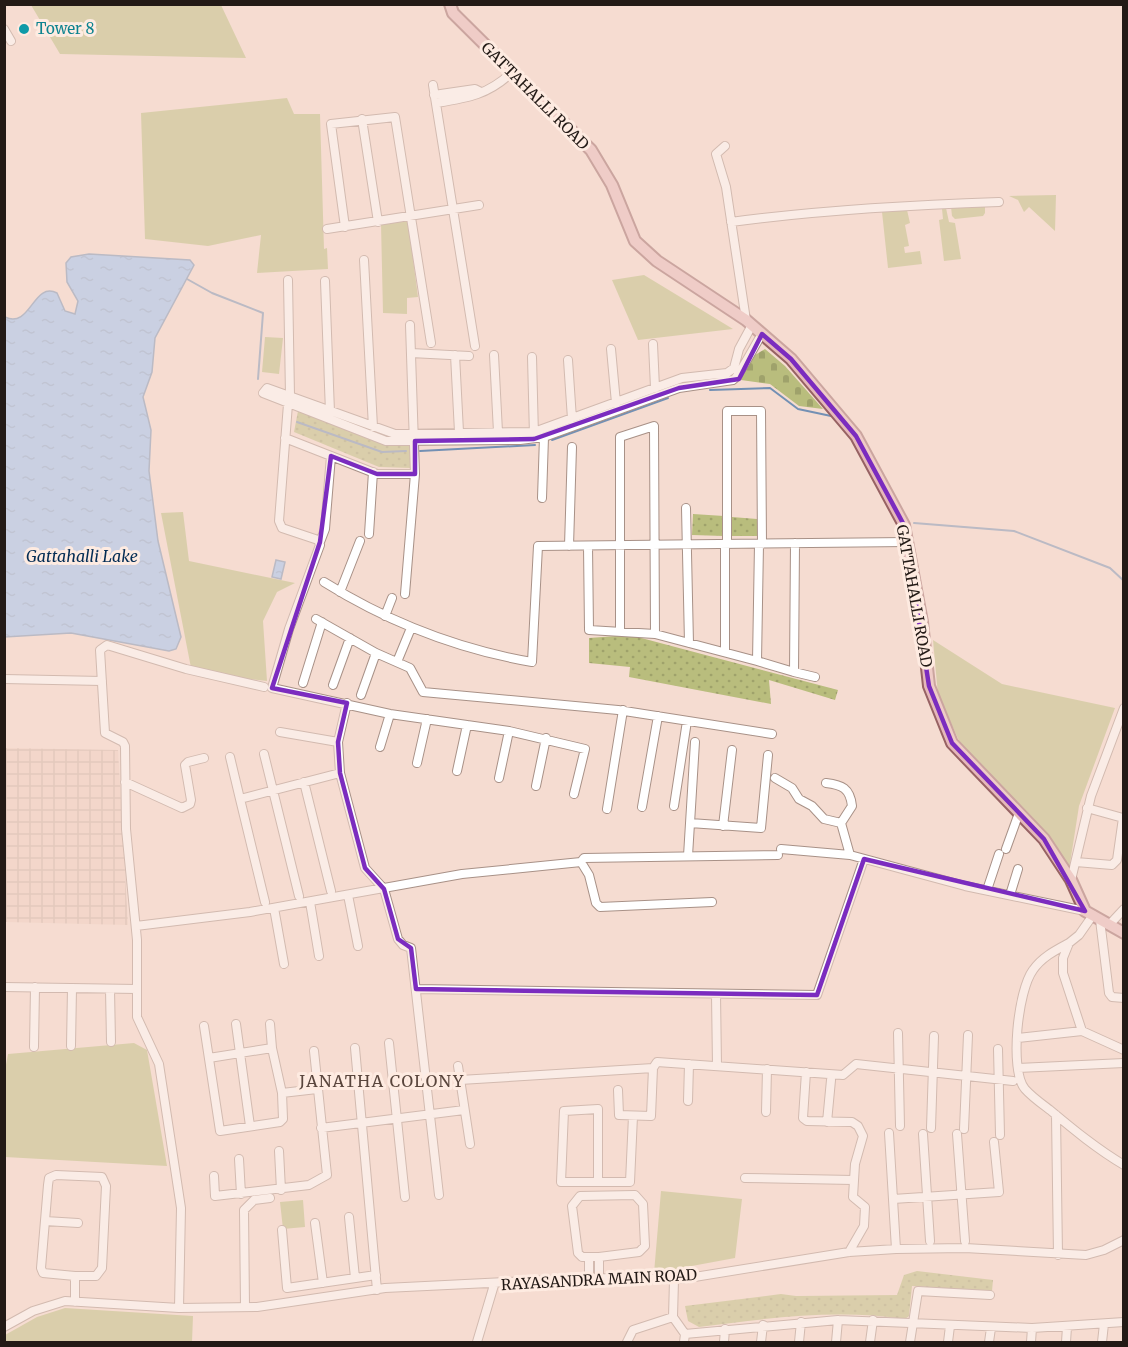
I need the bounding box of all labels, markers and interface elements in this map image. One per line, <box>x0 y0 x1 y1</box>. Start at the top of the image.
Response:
place label: Tower 8 <box>36 19 94 38</box>
marker: Tower 8 <box>17 22 31 36</box>
street label: GATTAHALLI ROAD <box>478 38 593 153</box>
street label: GATTAHALLI ROAD <box>893 523 936 669</box>
water label: Gattahalli Lake <box>26 546 138 566</box>
district label: JANATHA COLONY <box>298 1071 465 1091</box>
street label: RAYASANDRA MAIN ROAD <box>500 1265 697 1294</box>

